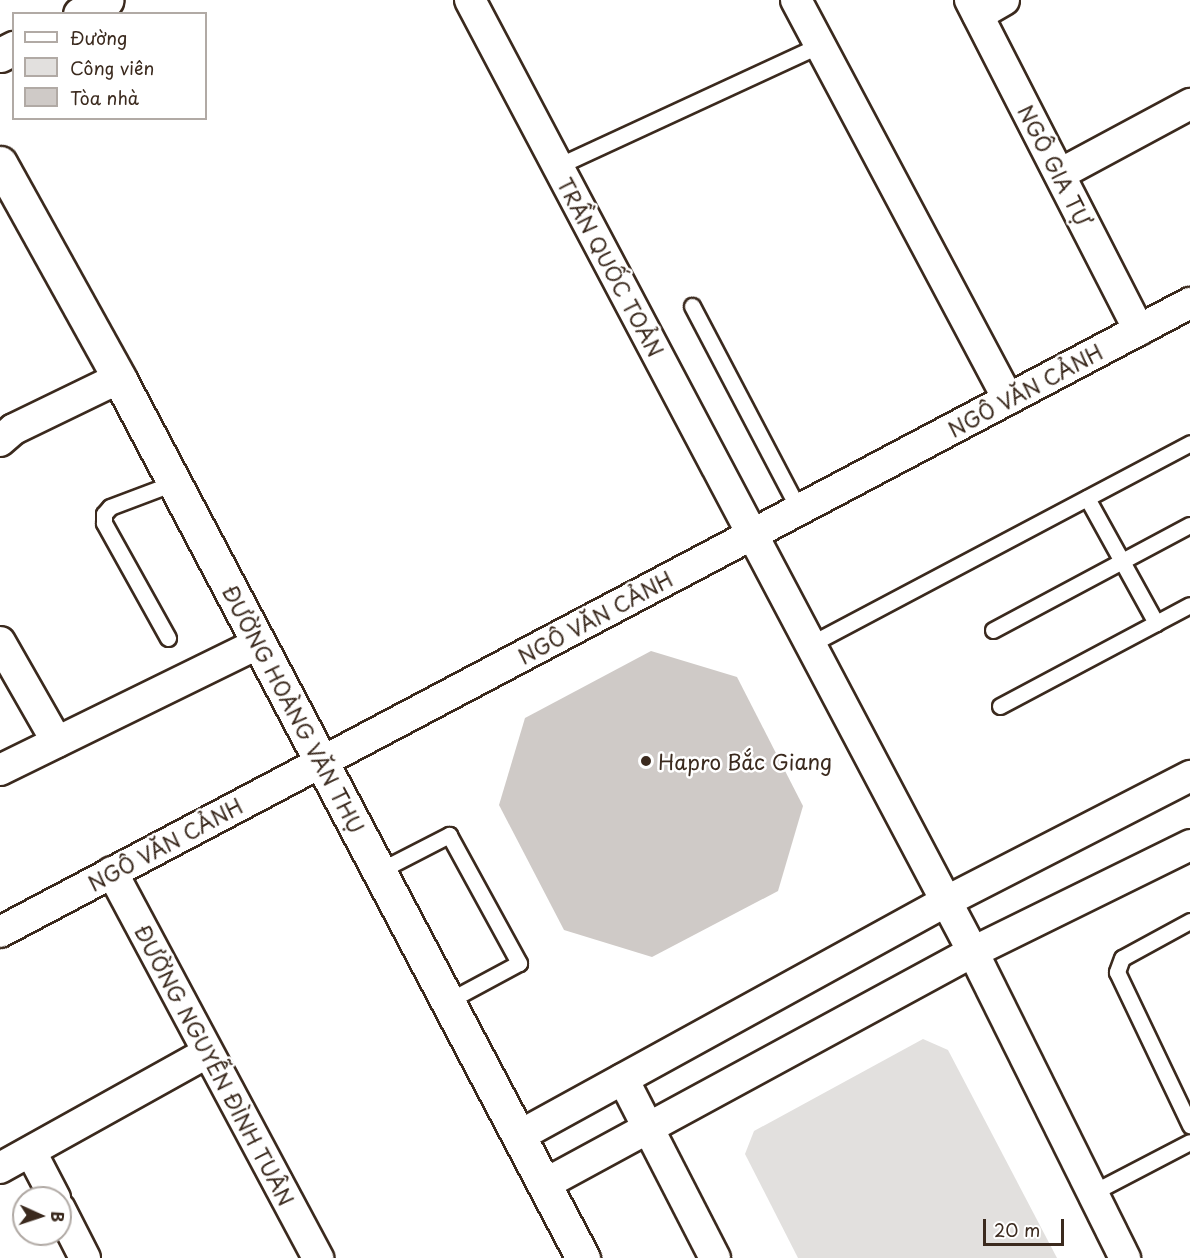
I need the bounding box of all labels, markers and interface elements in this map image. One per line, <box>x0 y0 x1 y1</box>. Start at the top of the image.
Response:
legend <box>12 12 207 120</box>
text: Đường <box>70 24 127 51</box>
text: Công viên <box>70 54 154 81</box>
text: Tòa nhà <box>70 84 139 111</box>
street label: NGÔ GIA TỰ <box>1013 99 1097 231</box>
street label: TRẦN QUỐC TOẢN <box>552 172 670 362</box>
street label: NGÔ VĂN CẢNH <box>942 338 1108 442</box>
street label: NGÔ VĂN CẢNH <box>512 565 678 669</box>
street label: ĐƯỜNG HOÀNG VĂN THỤ <box>217 579 371 839</box>
place label: Hapro Bắc Giang <box>658 748 833 774</box>
marker: Hapro Bắc Giang <box>639 754 653 768</box>
street label: NGÔ VĂN CẢNH <box>82 792 248 896</box>
street label: ĐƯỜNG NGUYỄN ĐÌNH TUÂN <box>129 919 301 1211</box>
north arrow <box>12 1186 72 1246</box>
scale bar <box>986 1207 1067 1245</box>
text: B <box>46 1211 70 1223</box>
text: 20 m <box>994 1216 1040 1243</box>

